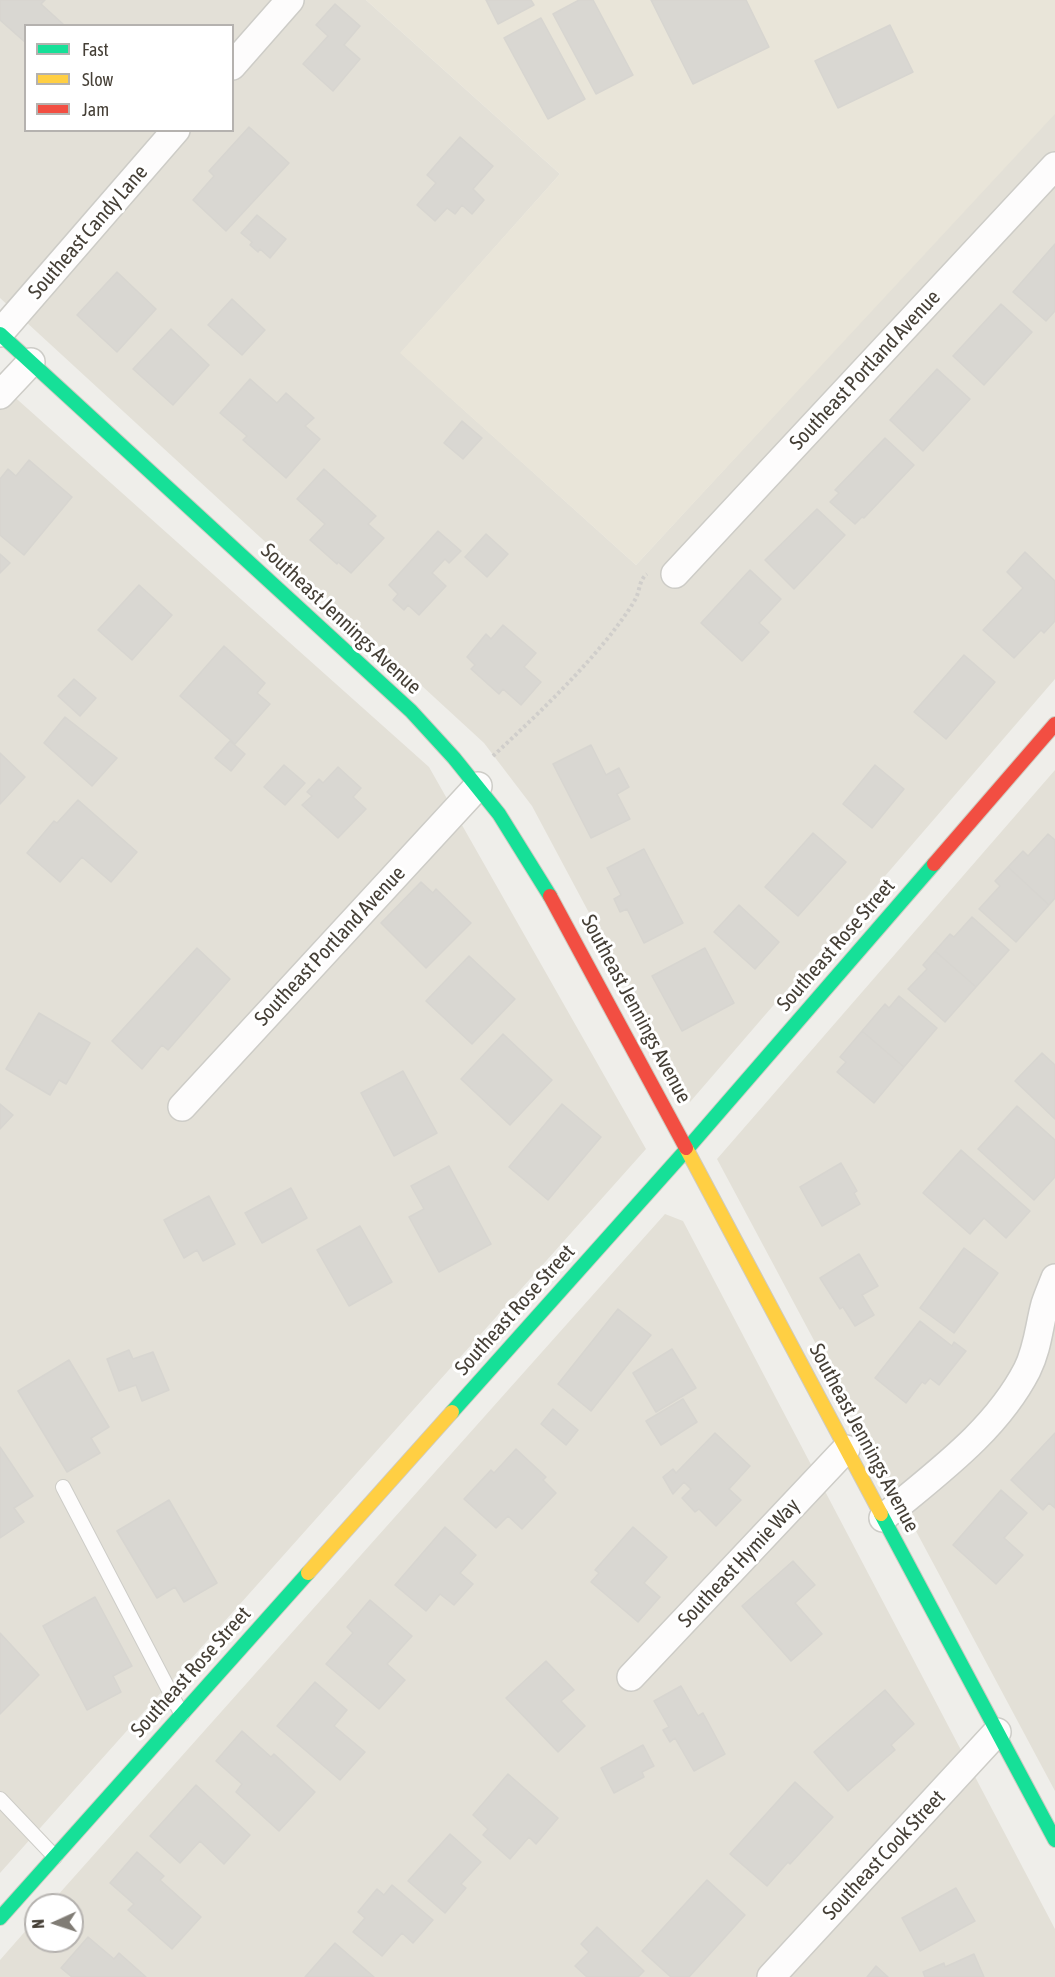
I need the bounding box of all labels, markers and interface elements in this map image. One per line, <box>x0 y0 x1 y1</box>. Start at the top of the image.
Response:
legend <box>24 24 234 132</box>
text: Fast <box>82 39 109 60</box>
text: Slow <box>82 69 113 90</box>
text: Jam <box>82 99 109 120</box>
street label: Southeast Candy Lane <box>23 160 153 304</box>
street label: Southeast Portland Avenue <box>784 285 946 455</box>
street label: Southeast Jennings Avenue <box>256 538 426 700</box>
street label: Southeast Portland Avenue <box>249 861 411 1031</box>
street label: Southeast Rose Street <box>772 874 900 1016</box>
street label: Southeast Jennings Avenue <box>576 910 696 1108</box>
street label: Southeast Rose Street <box>450 1240 580 1380</box>
street label: Southeast Jennings Avenue <box>804 1339 924 1537</box>
street label: Southeast Hymie Way <box>673 1493 805 1633</box>
street label: Southeast Rose Street <box>126 1602 256 1742</box>
street label: Southeast Cook Street <box>817 1785 951 1925</box>
north arrow <box>24 1893 84 1953</box>
text: N <box>29 1919 47 1929</box>

